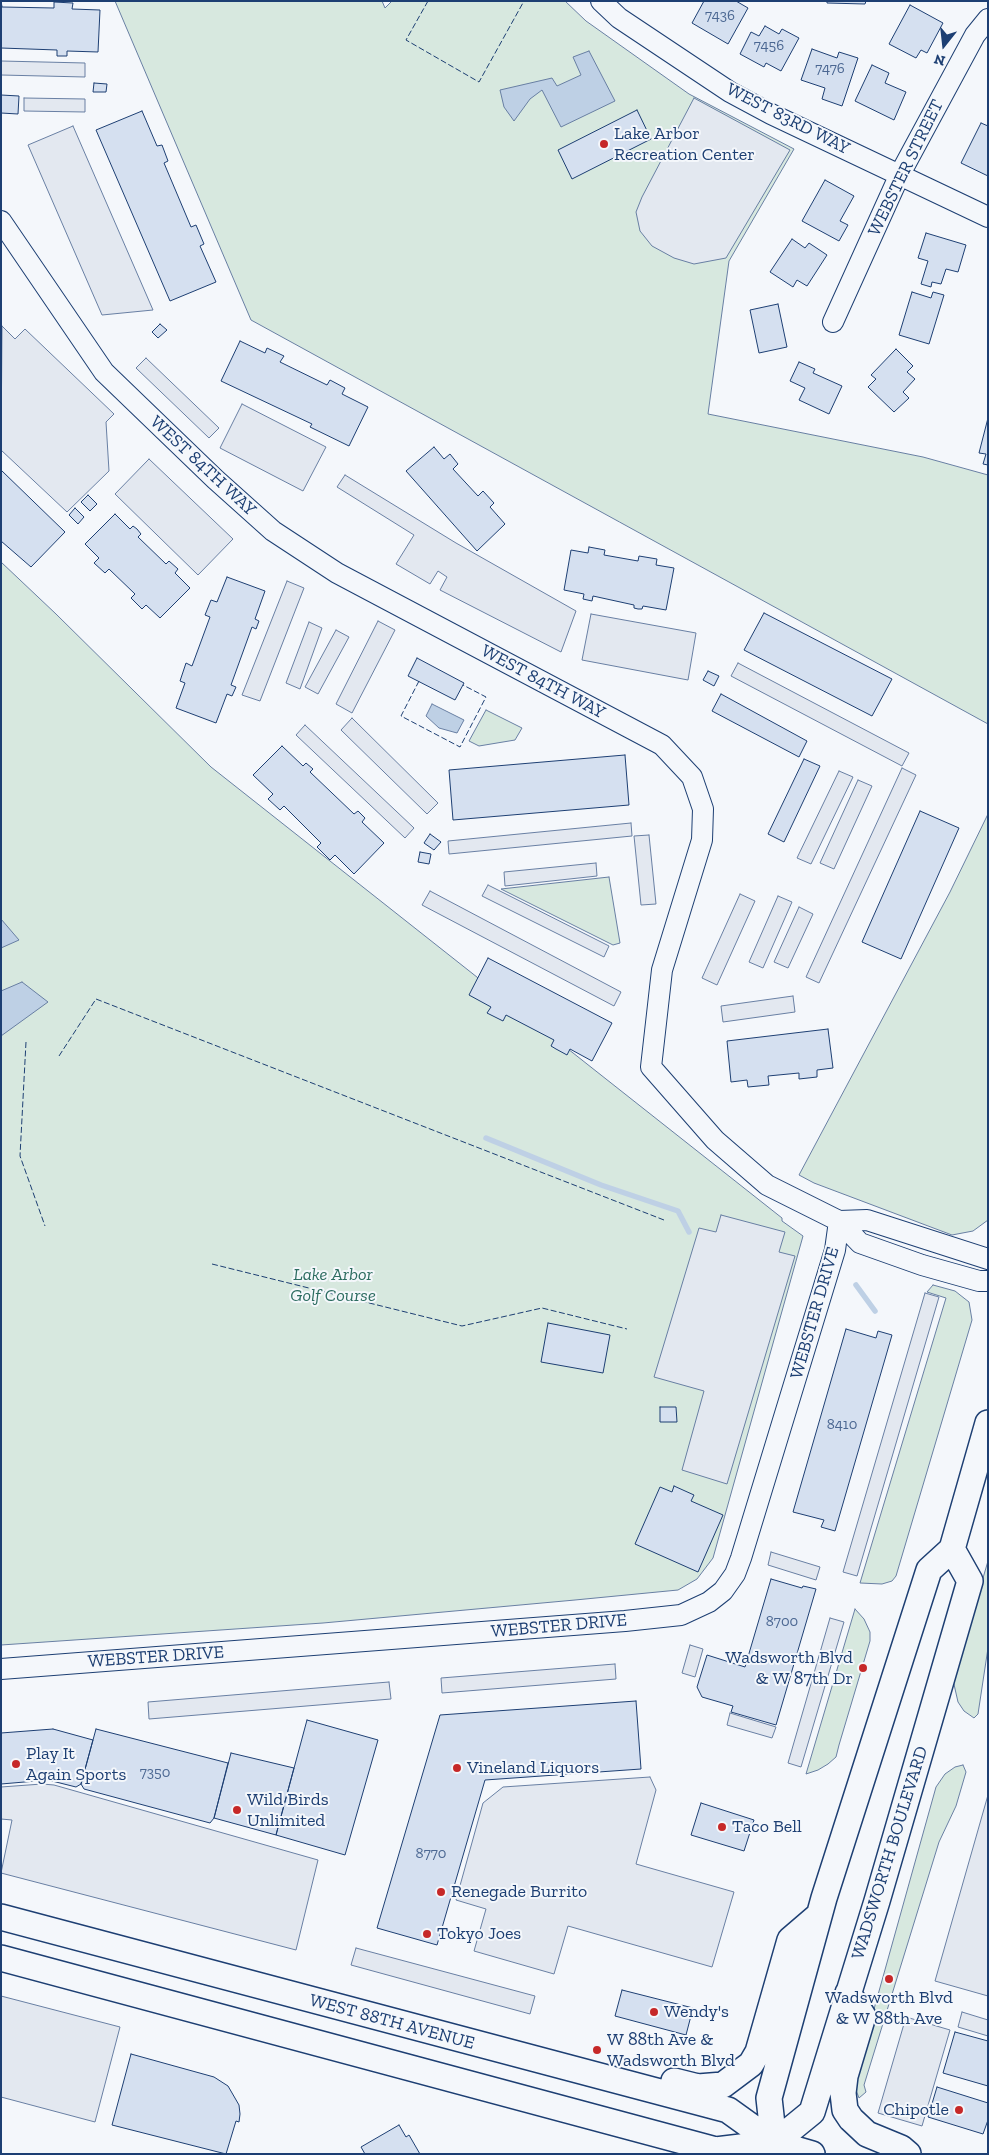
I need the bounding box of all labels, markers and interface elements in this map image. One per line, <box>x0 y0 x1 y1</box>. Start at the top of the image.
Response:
house number: 7436 <box>705 7 735 25</box>
north arrow <box>919 20 969 70</box>
house number: 7456 <box>754 37 784 55</box>
text: N <box>932 50 947 70</box>
house number: 7476 <box>815 60 845 78</box>
street label: WEST 83RD WAY <box>723 79 853 159</box>
street label: WEBSTER STREET <box>864 96 948 240</box>
place label: Lake Arbor Recreation Center <box>614 123 755 166</box>
marker: Lake Arbor Recreation Center <box>598 138 610 150</box>
street label: WEST 84TH WAY <box>145 411 261 521</box>
street label: WEST 84TH WAY <box>477 640 609 724</box>
street label: WEBSTER DRIVE <box>786 1244 844 1382</box>
park label: Lake Arbor Golf Course <box>290 1264 376 1306</box>
house number: 8410 <box>827 1416 857 1434</box>
street label: WEBSTER DRIVE <box>490 1609 628 1643</box>
house number: 8700 <box>766 1613 798 1631</box>
street label: WEBSTER DRIVE <box>87 1641 225 1673</box>
place label: Wadsworth Blvd & W 87th Dr <box>725 1647 853 1690</box>
marker: Wadsworth Blvd & W 87th Dr <box>857 1662 869 1674</box>
place label: Play It Again Sports <box>26 1743 126 1786</box>
street label: WADSWORTH BOULEVARD <box>847 1744 933 1962</box>
place label: Vineland Liquors <box>467 1757 599 1779</box>
marker: Play It Again Sports <box>10 1758 22 1770</box>
marker: Vineland Liquors <box>451 1762 463 1774</box>
house number: 7350 <box>140 1764 170 1782</box>
place label: Wild Birds Unlimited <box>247 1789 329 1832</box>
marker: Wild Birds Unlimited <box>231 1804 243 1816</box>
place label: Taco Bell <box>732 1816 802 1838</box>
marker: Taco Bell <box>716 1821 728 1833</box>
house number: 8770 <box>416 1845 446 1863</box>
place label: Renegade Burrito <box>451 1881 587 1903</box>
marker: Renegade Burrito <box>435 1886 447 1898</box>
place label: Tokyo Joes <box>437 1923 521 1945</box>
marker: Tokyo Joes <box>421 1928 433 1940</box>
marker: Wadsworth Blvd & W 88th Ave <box>883 1973 895 1985</box>
place label: Wadsworth Blvd & W 88th Ave <box>825 1987 953 2030</box>
street label: WEST 88TH AVENUE <box>307 1990 477 2054</box>
place label: Wendy's <box>664 2001 729 2023</box>
marker: Wendy's <box>648 2006 660 2018</box>
place label: W 88th Ave & Wadsworth Blvd <box>607 2029 735 2072</box>
marker: W 88th Ave & Wadsworth Blvd <box>591 2044 603 2056</box>
place label: Chipotle <box>883 2099 949 2121</box>
marker: Chipotle <box>953 2104 965 2116</box>

